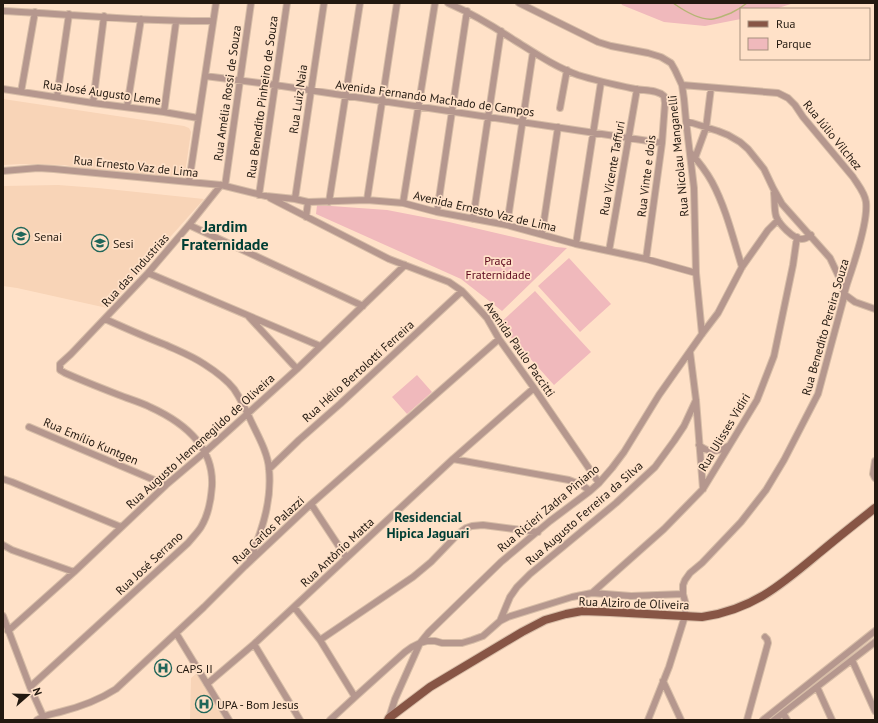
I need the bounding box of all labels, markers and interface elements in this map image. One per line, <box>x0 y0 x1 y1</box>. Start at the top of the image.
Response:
legend <box>740 8 870 60</box>
street label: Rua Benedito Pinheiro de Souza <box>243 15 281 179</box>
text: Rua <box>776 16 795 31</box>
street label: Rua Amélia Rossi de Souza <box>210 24 244 162</box>
text: Parque <box>776 36 811 51</box>
street label: Rua Luiz Naia <box>286 63 310 135</box>
street label: Rua José Augusto Leme <box>42 76 162 108</box>
street label: Avenida Fernando Machado de Campos <box>335 77 535 119</box>
street label: Rua Nicolau Manganelli <box>664 95 692 217</box>
street label: Rua Júlio Vilchez <box>800 97 866 173</box>
street label: Rua Vicente Taffuri <box>596 120 628 216</box>
street label: Rua Vinte e dois <box>634 134 658 218</box>
street label: Rua Ernesto Vaz de Lima <box>73 152 199 180</box>
street label: Avenida Ernesto Vaz de Lima <box>412 187 558 235</box>
district label: Jardim Fraternidade <box>181 216 269 254</box>
school or university icon: Senai <box>11 226 31 246</box>
place label: Senai <box>34 229 62 244</box>
street label: Rua das Industrias <box>98 230 172 310</box>
school or university icon: Sesi <box>90 233 110 253</box>
place label: Sesi <box>113 236 134 251</box>
park label: Praça Fraternidade <box>465 253 531 282</box>
street label: Rua Benedito Pereira Souza <box>798 257 852 397</box>
street label: Avenida Paulo Paccitti <box>481 298 559 400</box>
street label: Rua Hélio Bertolotti Ferreira <box>299 317 417 425</box>
street label: Rua Augusto Hemenegildo de Oliveira <box>123 370 277 512</box>
street label: Rua Ulisses Vidiri <box>695 390 753 474</box>
street label: Rua Emílio Kuntgen <box>41 414 141 468</box>
street label: Rua Augusto Ferreira da Silva <box>522 458 646 568</box>
street label: Rua Ricieri Zadra Piniano <box>494 461 602 555</box>
street label: Rua Carlos Palazzi <box>229 493 307 567</box>
district label: Residencial Hipica Jaguari <box>386 508 470 542</box>
street label: Rua Antônio Matta <box>297 514 377 590</box>
street label: Rua José Serrano <box>112 528 186 598</box>
street label: Rua Alziro de Oliveira <box>578 594 690 612</box>
hospital icon: CAPS II <box>153 658 173 678</box>
place label: CAPS II <box>176 661 213 676</box>
north arrow <box>8 675 48 715</box>
text: N <box>30 686 45 697</box>
hospital icon: UPA - Bom Jesus <box>194 694 214 714</box>
place label: UPA - Bom Jesus <box>217 697 299 712</box>

